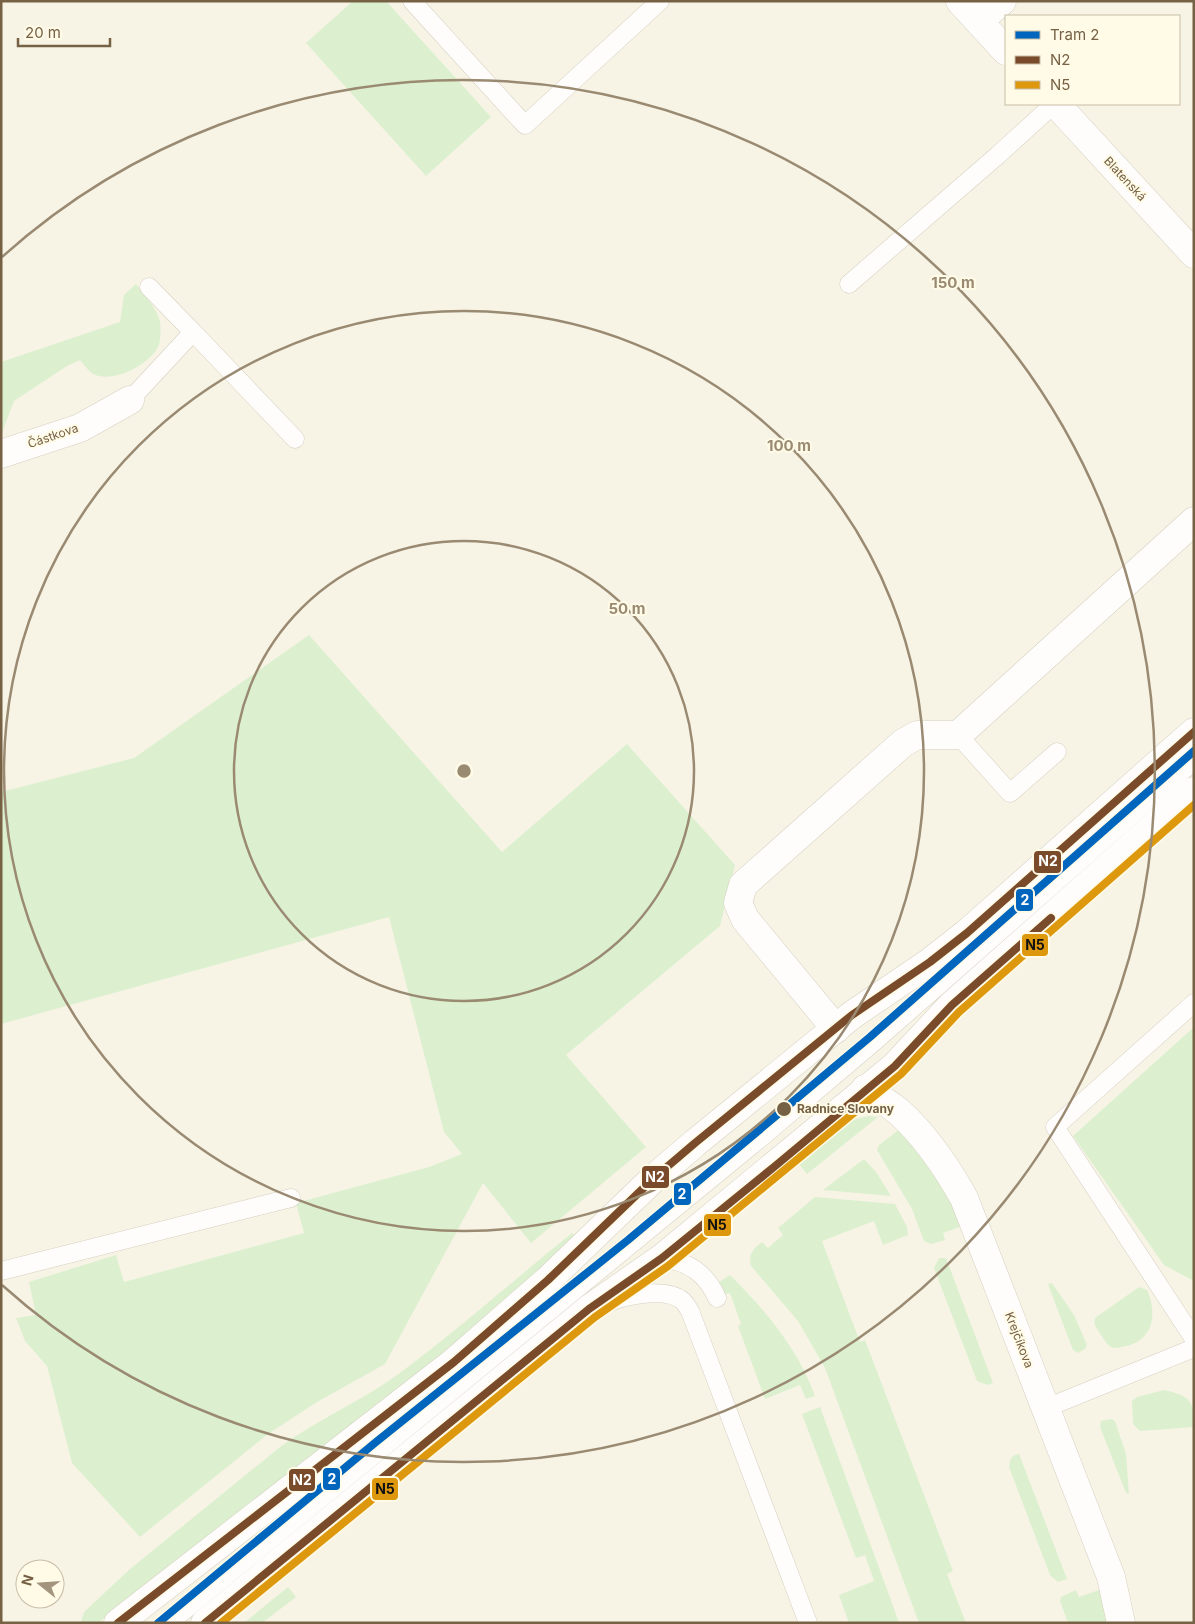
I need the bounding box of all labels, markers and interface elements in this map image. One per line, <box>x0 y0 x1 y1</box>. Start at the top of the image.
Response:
scale bar <box>18 15 110 47</box>
legend <box>1005 15 1180 105</box>
text: 20 m <box>25 23 61 42</box>
text: Tram 2 <box>1050 25 1099 44</box>
text: N2 <box>1050 50 1070 69</box>
text: N5 <box>1050 75 1070 94</box>
street label: Blatenská <box>1101 153 1150 204</box>
text: 150 m <box>931 273 975 292</box>
street label: Částkova <box>26 420 80 451</box>
text: 100 m <box>767 436 811 455</box>
text: 50 m <box>609 599 645 618</box>
centre of rings <box>455 762 473 780</box>
line badge: N2 <box>1033 850 1062 874</box>
text: N2 <box>1038 852 1058 869</box>
line badge: 2 <box>1015 888 1034 912</box>
text: 2 <box>1021 891 1030 908</box>
line badge: N5 <box>1021 933 1049 957</box>
text: N5 <box>1025 936 1045 953</box>
marker: Radnice Slovany <box>775 1100 793 1118</box>
place label: Radnice Slovany <box>797 1101 895 1116</box>
line badge: N2 <box>641 1165 670 1189</box>
text: N2 <box>645 1168 665 1185</box>
line badge: 2 <box>673 1182 692 1206</box>
text: 2 <box>678 1185 687 1202</box>
line badge: N5 <box>703 1213 732 1237</box>
text: N5 <box>707 1216 727 1233</box>
street label: Krejčíkova <box>1002 1310 1037 1370</box>
line badge: 2 <box>322 1467 341 1491</box>
line badge: N2 <box>288 1468 316 1492</box>
text: 2 <box>328 1470 337 1487</box>
text: N2 <box>292 1471 312 1488</box>
line badge: N5 <box>371 1477 399 1501</box>
text: N5 <box>375 1480 395 1497</box>
north arrow <box>15 1559 65 1609</box>
text: N <box>17 1572 37 1588</box>

